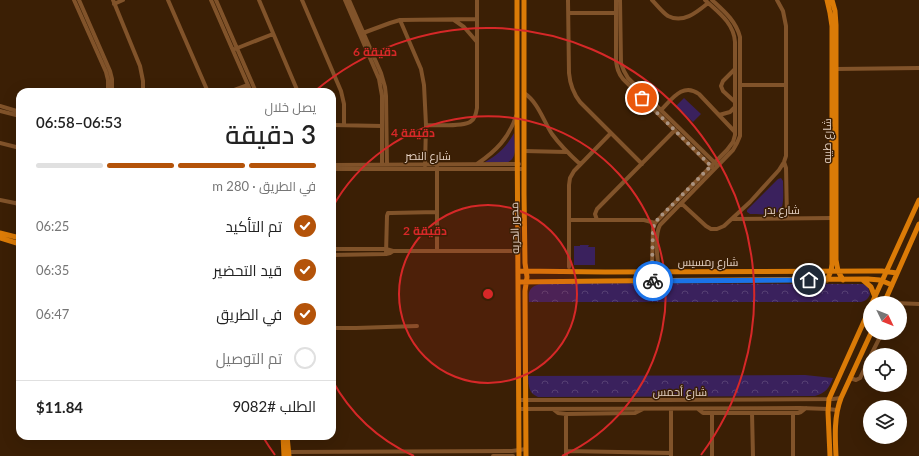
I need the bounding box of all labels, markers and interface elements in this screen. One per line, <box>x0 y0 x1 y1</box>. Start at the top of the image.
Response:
text: 6 دقيقة <box>353 44 397 59</box>
pin <box>625 81 659 115</box>
icon: bag <box>631 87 653 109</box>
text: يصل خلال <box>264 99 316 115</box>
text: 06:53–06:58 <box>36 113 122 131</box>
text: 3 دقيقة <box>225 118 316 150</box>
street label: شارع طيبه <box>820 118 835 164</box>
text: 4 دقيقة <box>391 125 435 140</box>
street label: شارع النصر <box>404 149 451 164</box>
text: في الطريق · 280 m <box>212 178 316 194</box>
street label: محور الحريه <box>507 202 522 254</box>
street label: شارع بدر <box>763 203 800 218</box>
icon: check <box>294 215 316 237</box>
text: تم التأكيد <box>225 217 282 235</box>
text: 06:25 <box>36 218 69 234</box>
text: 2 دقيقة <box>403 223 447 238</box>
street label: شارع رمسيس <box>678 255 738 270</box>
icon: check <box>294 259 316 281</box>
text: قيد التحضير <box>213 261 282 279</box>
courier <box>633 261 673 301</box>
text: 06:35 <box>36 262 69 278</box>
pin <box>792 263 826 297</box>
icon: home <box>798 269 820 291</box>
icon: bike <box>642 270 664 292</box>
centre of rings <box>481 287 495 301</box>
north arrow <box>863 296 907 340</box>
map controls <box>863 296 907 444</box>
icon: check <box>294 303 316 325</box>
text: في الطريق <box>216 305 282 323</box>
text: 06:47 <box>36 306 69 322</box>
button: locate <box>863 348 907 392</box>
text: تم التوصيل <box>216 349 282 367</box>
street label: شارع أحمس <box>653 385 707 400</box>
text: الطلب #9082 <box>232 397 316 415</box>
text: $11.84 <box>36 398 83 416</box>
button: layers <box>863 400 907 444</box>

